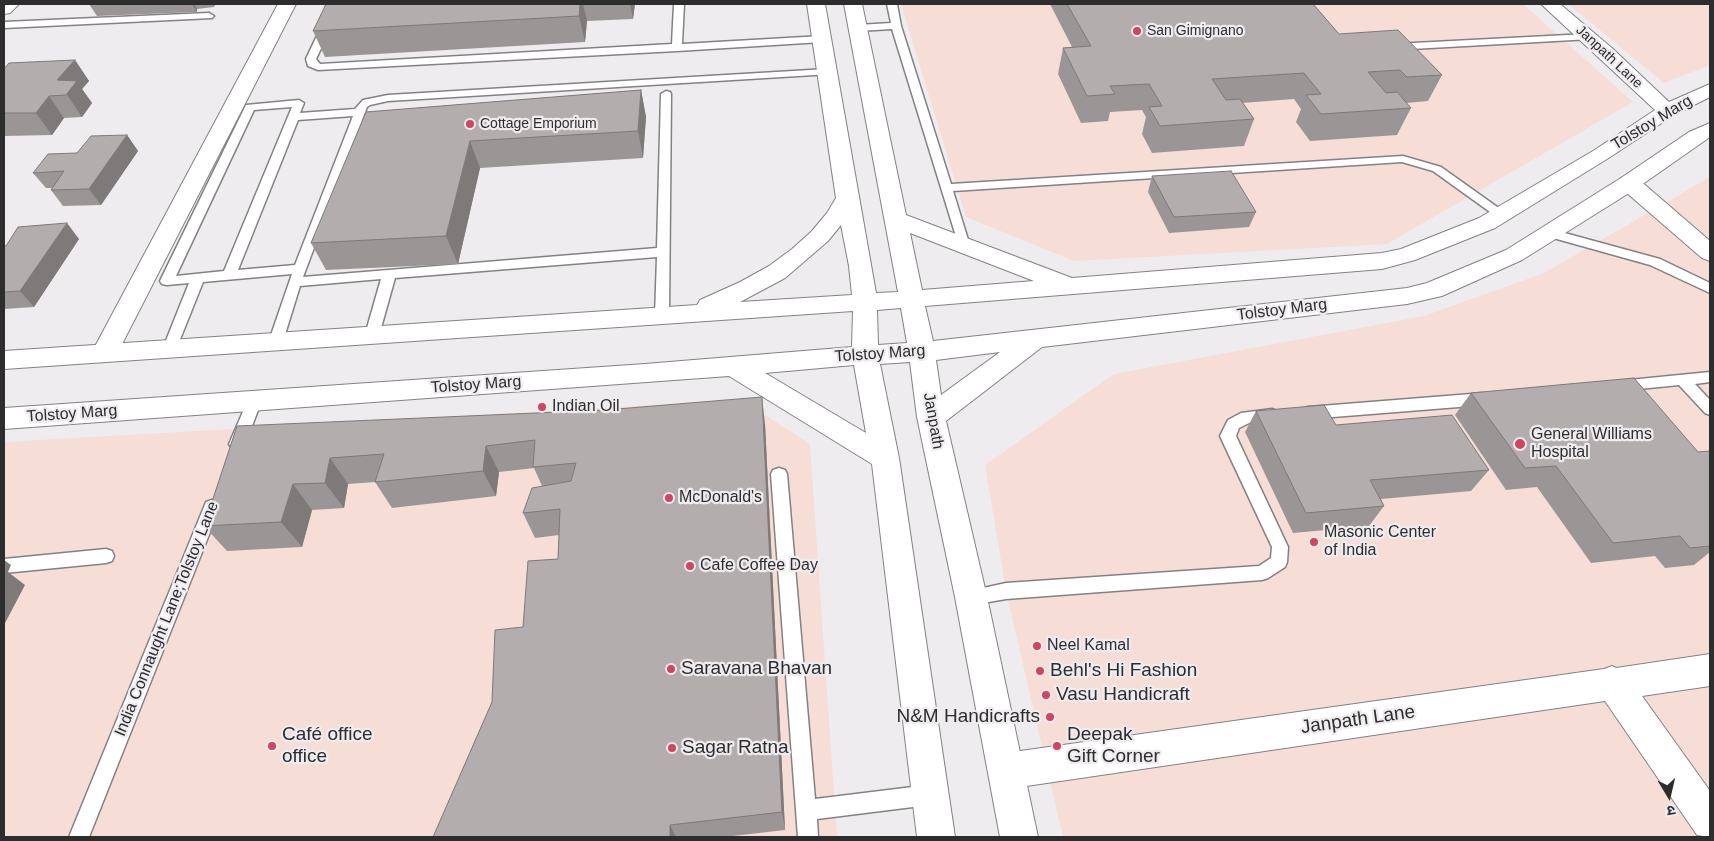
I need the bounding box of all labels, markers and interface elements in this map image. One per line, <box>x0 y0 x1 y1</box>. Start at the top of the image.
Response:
street label: Janpath Lane <box>1572 22 1646 92</box>
place label: San Gimignano <box>1147 23 1244 39</box>
marker: San Gimignano <box>1131 25 1143 37</box>
street label: Tolstoy Marg <box>1608 91 1696 155</box>
place label: Cottage Emporium <box>480 116 597 132</box>
marker: Cottage Emporium <box>464 118 476 130</box>
street label: Tolstoy Marg <box>1236 295 1328 325</box>
street label: Tolstoy Marg <box>834 341 926 367</box>
street label: Tolstoy Marg <box>430 372 522 398</box>
street label: Janpath <box>919 391 947 451</box>
place label: Indian Oil <box>552 397 620 417</box>
street label: Tolstoy Marg <box>26 401 118 427</box>
marker: Indian Oil <box>536 401 548 413</box>
place label: General Williams Hospital <box>1531 425 1652 463</box>
marker: General Williams Hospital <box>1513 437 1527 451</box>
place label: McDonald's <box>679 488 762 508</box>
marker: McDonald's <box>663 492 675 504</box>
street label: India Connaught Lane;Tolstoy Lane <box>111 499 223 739</box>
place label: Masonic Center of India <box>1324 523 1436 561</box>
marker: Masonic Center of India <box>1308 536 1320 548</box>
place label: Cafe Coffee Day <box>700 556 818 576</box>
marker: Cafe Coffee Day <box>684 560 696 572</box>
place label: Neel Kamal <box>1047 636 1130 656</box>
marker: Neel Kamal <box>1031 640 1043 652</box>
place label: Saravana Bhavan <box>681 658 832 680</box>
place label: Behl's Hi Fashion <box>1050 660 1197 682</box>
marker: Saravana Bhavan <box>665 663 677 675</box>
marker: Behl's Hi Fashion <box>1034 665 1046 677</box>
place label: Vasu Handicraft <box>1056 684 1190 706</box>
marker: Vasu Handicraft <box>1040 689 1052 701</box>
street label: Janpath Lane <box>1299 701 1417 739</box>
place label: N&M Handicrafts <box>896 706 1040 728</box>
marker: N&M Handicrafts <box>1044 711 1056 723</box>
place label: Café office office <box>282 724 372 768</box>
place label: Deepak Gift Corner <box>1067 724 1160 768</box>
place label: Sagar Ratna <box>682 737 789 759</box>
marker: Café office office <box>266 740 278 752</box>
marker: Deepak Gift Corner <box>1051 740 1063 752</box>
marker: Sagar Ratna <box>666 742 678 754</box>
north arrow <box>1644 771 1694 821</box>
text: उ <box>1666 802 1677 819</box>

